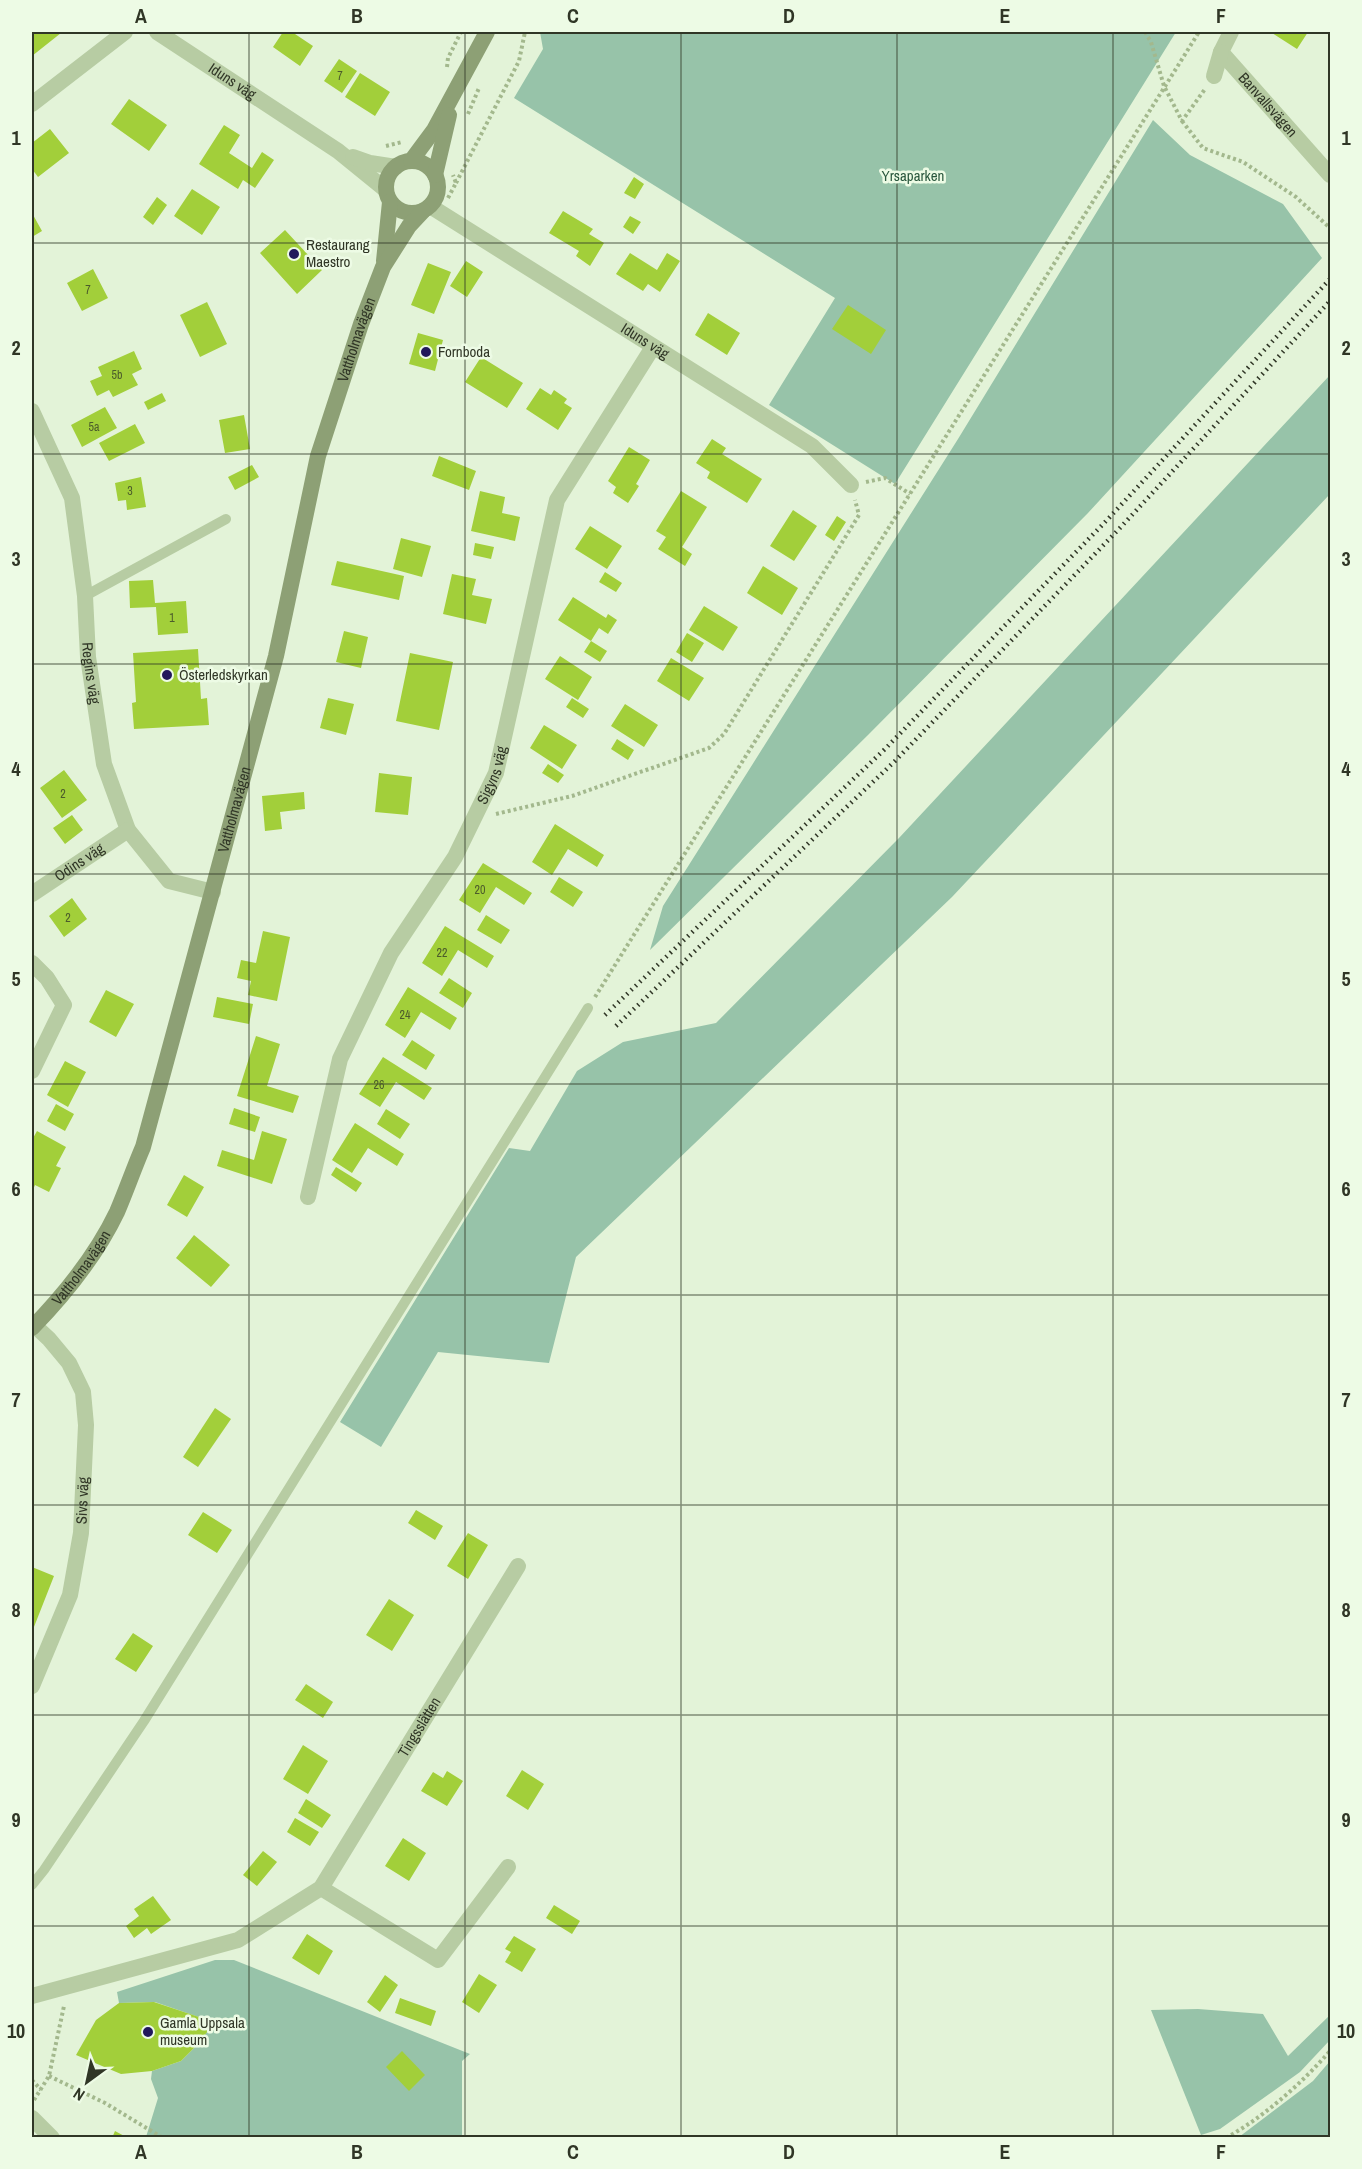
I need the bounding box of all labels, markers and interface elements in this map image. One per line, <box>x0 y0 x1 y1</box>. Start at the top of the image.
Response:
text: A <box>135 2 147 29</box>
text: B <box>351 2 363 29</box>
text: C <box>567 2 579 29</box>
text: D <box>783 2 795 29</box>
text: E <box>1000 2 1011 29</box>
text: F <box>1216 2 1226 29</box>
street label: Iduns väg <box>204 58 261 105</box>
house number: 7 <box>337 68 343 84</box>
street label: Banvallsvägen <box>1234 68 1303 141</box>
text: 1 <box>11 124 21 151</box>
text: 1 <box>1341 124 1351 151</box>
park label: Yrsaparken <box>882 165 944 186</box>
place label: Restaurang Maestro <box>306 234 370 272</box>
marker: Restaurang Maestro <box>287 247 301 261</box>
house number: 7 <box>85 282 91 298</box>
street label: Vattholmavägen <box>332 294 380 384</box>
street label: Iduns väg <box>617 318 674 364</box>
text: 2 <box>11 334 21 361</box>
text: 2 <box>1341 334 1351 361</box>
place label: Fornboda <box>438 341 490 362</box>
marker: Fornboda <box>419 345 433 359</box>
house number: 5b <box>112 367 122 383</box>
house number: 5a <box>89 419 100 435</box>
house number: 3 <box>127 483 133 499</box>
text: 3 <box>11 545 21 572</box>
text: 3 <box>1341 545 1351 572</box>
house number: 1 <box>169 610 175 626</box>
street label: Regins väg <box>77 642 106 706</box>
place label: Österledskyrkan <box>179 664 268 685</box>
marker: Österledskyrkan <box>160 668 174 682</box>
street label: Sigyns väg <box>471 744 512 808</box>
text: 4 <box>11 755 21 782</box>
text: 4 <box>1341 755 1351 782</box>
street label: Vattholmavägen <box>212 764 256 855</box>
house number: 2 <box>60 786 66 802</box>
street label: Odins väg <box>50 838 108 886</box>
house number: 20 <box>475 882 485 898</box>
house number: 2 <box>65 910 71 926</box>
house number: 22 <box>437 945 447 961</box>
text: 5 <box>11 965 21 992</box>
text: 5 <box>1341 965 1351 992</box>
house number: 24 <box>400 1007 411 1023</box>
house number: 26 <box>374 1077 384 1093</box>
text: 6 <box>11 1175 21 1202</box>
text: 6 <box>1341 1175 1351 1202</box>
street label: Vattholmavägen <box>47 1226 115 1310</box>
text: 7 <box>11 1386 21 1413</box>
text: 7 <box>1341 1386 1351 1413</box>
street label: Sivs väg <box>70 1476 94 1525</box>
text: 8 <box>11 1596 21 1623</box>
text: 8 <box>1341 1596 1351 1623</box>
street label: Tingsslätten <box>393 1693 445 1761</box>
text: 9 <box>11 1806 21 1833</box>
text: 9 <box>1341 1806 1351 1833</box>
place label: Gamla Uppsala museum <box>160 2012 245 2050</box>
text: 10 <box>7 2017 25 2044</box>
text: 10 <box>1337 2017 1355 2044</box>
marker: Gamla Uppsala museum <box>141 2025 155 2039</box>
north arrow <box>57 2052 117 2112</box>
text: N <box>69 2083 89 2106</box>
text: A <box>135 2138 147 2165</box>
text: B <box>351 2138 363 2165</box>
text: C <box>567 2138 579 2165</box>
text: D <box>783 2138 795 2165</box>
text: E <box>1000 2138 1011 2165</box>
text: F <box>1216 2138 1226 2165</box>

